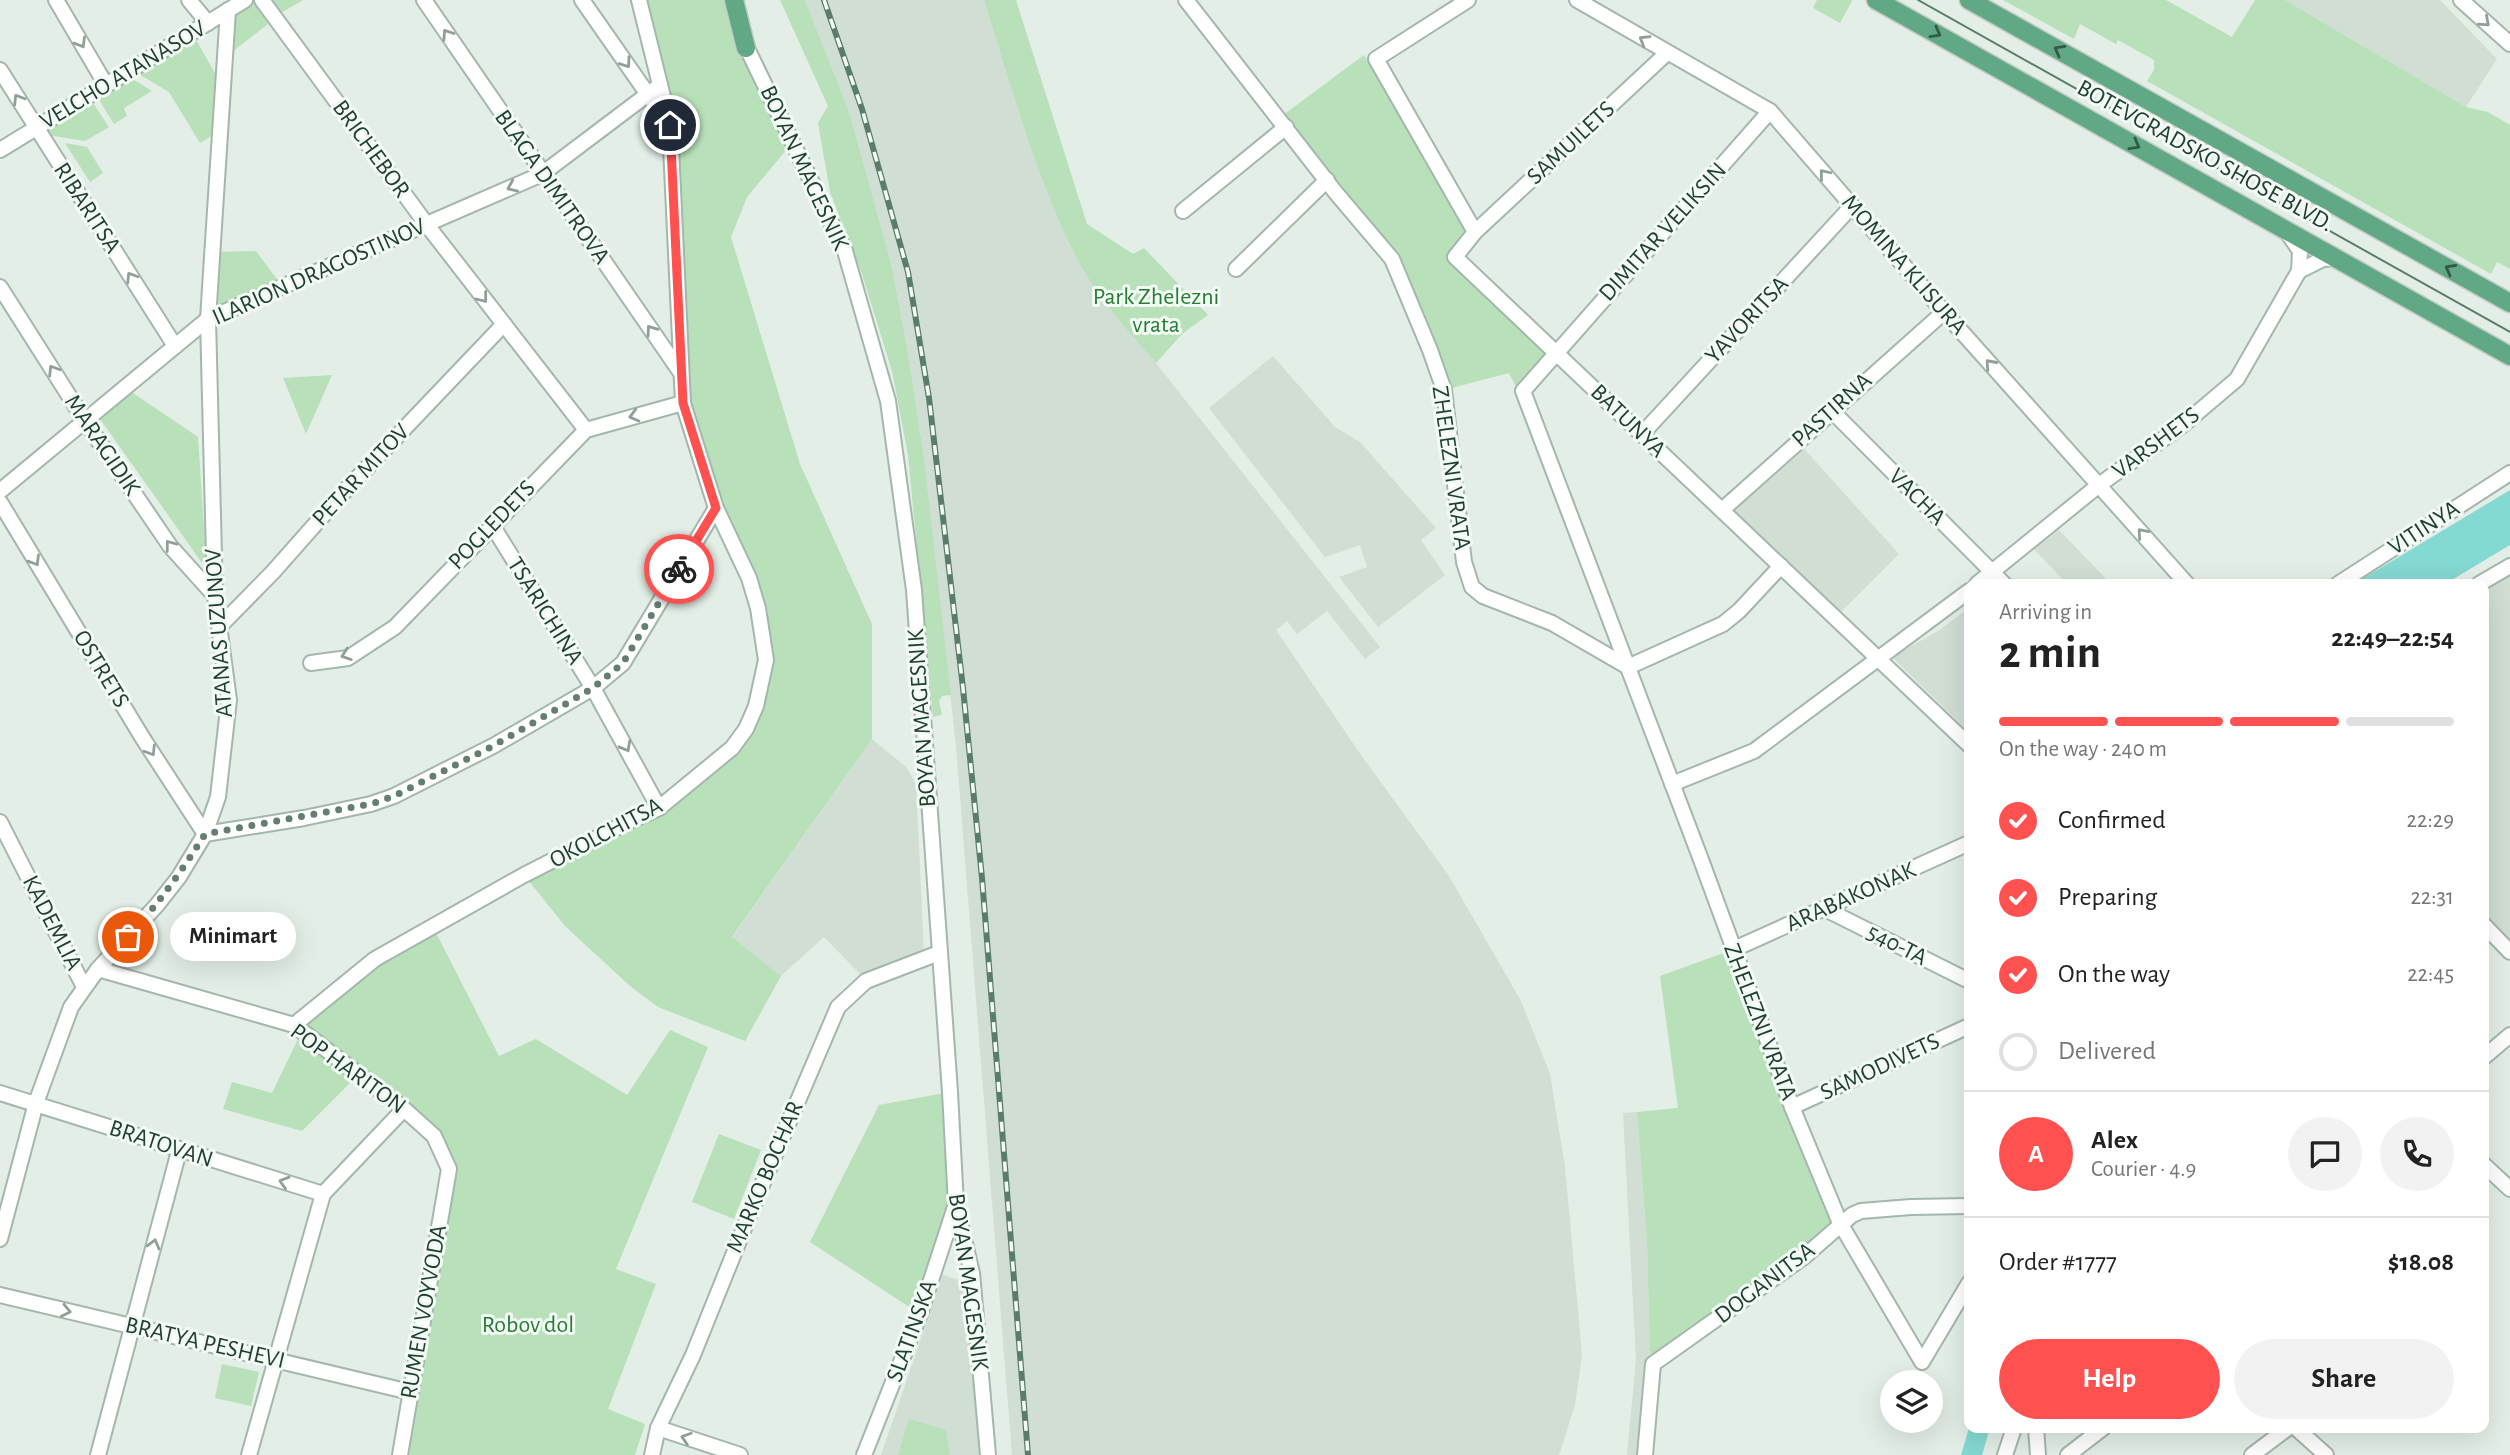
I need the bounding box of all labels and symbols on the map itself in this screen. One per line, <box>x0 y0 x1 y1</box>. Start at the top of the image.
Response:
one-way arrow <box>2477 14 2490 26</box>
street label: VELCHO ATANASOV <box>36 16 210 134</box>
one-way arrow <box>1929 25 1941 38</box>
one-way arrow <box>443 29 455 42</box>
one-way arrow <box>73 35 86 48</box>
one-way arrow <box>1639 35 1652 48</box>
one-way arrow <box>2054 45 2067 59</box>
one-way arrow <box>618 55 630 68</box>
street label: BOTEVGRADSKO SHOSE BLVD. <box>2073 76 2337 236</box>
street label: BOYAN MAGESNIK <box>755 82 853 255</box>
one-way arrow <box>14 94 27 107</box>
pin <box>640 95 700 155</box>
street label: BRICHEBOR <box>328 96 414 202</box>
street label: SAMUILETS <box>1523 97 1619 189</box>
street label: BLAGA DIMITROVA <box>490 105 614 269</box>
one-way arrow <box>2127 137 2140 150</box>
street label: RIBARITSA <box>49 158 125 258</box>
street label: DIMITAR VELIKSIN <box>1595 158 1731 306</box>
one-way arrow <box>1820 169 1833 181</box>
one-way arrow <box>506 179 519 193</box>
street label: MOMINA KLISURA <box>1837 190 1971 340</box>
street label: ILARION DRAGOSTINOV <box>209 214 430 330</box>
one-way arrow <box>2445 264 2458 277</box>
one-way arrow <box>127 272 139 285</box>
street label: YAVORITSA <box>1701 272 1793 368</box>
park label: Park Zhelezni vrata <box>1093 285 1219 337</box>
one-way arrow <box>475 290 488 303</box>
one-way arrow <box>647 325 659 338</box>
one-way arrow <box>1986 359 1998 372</box>
one-way arrow <box>48 365 61 378</box>
street label: PASTIRNA <box>1788 368 1876 452</box>
street label: BATUNYA <box>1586 380 1670 462</box>
street label: ZHELEZNI VRATA <box>1428 384 1474 552</box>
street label: MARAGIDIK <box>60 390 145 500</box>
street label: VARSHETS <box>2108 403 2204 483</box>
one-way arrow <box>628 408 640 423</box>
street label: PETAR MITOV <box>308 419 414 531</box>
street label: VACHA <box>1884 464 1950 530</box>
street label: POGLEDETS <box>444 476 540 574</box>
street label: VITINYA <box>2384 496 2464 560</box>
one-way arrow <box>2138 529 2150 542</box>
courier <box>644 534 714 604</box>
one-way arrow <box>165 540 178 552</box>
street label: ATANAS UZUNOV <box>201 547 237 718</box>
one-way arrow <box>27 553 40 566</box>
street label: TSARICHINA <box>503 553 587 669</box>
street label: OSTRETS <box>69 626 133 712</box>
street label: BOYAN MAGESNIK <box>904 627 940 808</box>
one-way arrow <box>340 647 353 662</box>
one-way arrow <box>618 740 631 753</box>
one-way arrow <box>142 743 155 756</box>
street label: OKOLCHITSA <box>546 793 666 873</box>
street label: ARABAKONAK <box>1783 857 1920 936</box>
street label: KADEMLIA <box>18 872 86 975</box>
pin <box>98 907 158 967</box>
callout: Minimart <box>170 912 296 962</box>
street label: 540-ТА <box>1863 920 1931 970</box>
street label: ZHELEZNI VRATA <box>1719 940 1801 1104</box>
street label: POP HARITON <box>286 1019 410 1119</box>
street label: SAMODIVETS <box>1817 1029 1943 1105</box>
street label: MARKO BOCHAR <box>722 1098 808 1256</box>
street label: BRATOVAN <box>106 1116 216 1172</box>
one-way arrow <box>279 1176 291 1191</box>
street label: BOYAN MAGESNIK <box>944 1192 992 1373</box>
street label: RUMEN VOYVODA <box>397 1223 451 1401</box>
one-way arrow <box>146 1238 160 1250</box>
street label: DOGANITSA <box>1711 1238 1819 1328</box>
street label: SLATINSKA <box>882 1277 942 1385</box>
one-way arrow <box>60 1302 72 1317</box>
street label: BRATYA PESHEVI <box>123 1313 287 1373</box>
park label: Robov dol <box>482 1313 574 1337</box>
one-way arrow <box>681 1431 693 1446</box>

